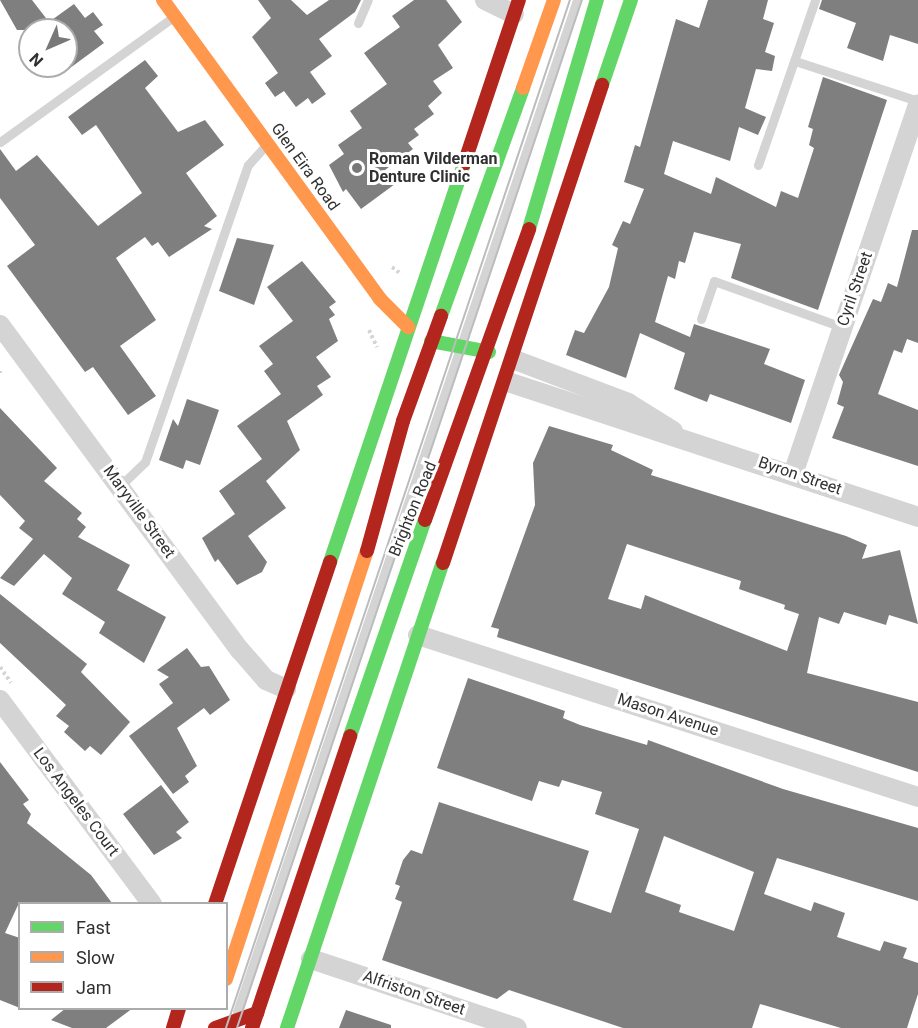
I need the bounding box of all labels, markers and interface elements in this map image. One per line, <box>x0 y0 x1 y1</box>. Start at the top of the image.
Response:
north arrow <box>18 18 78 78</box>
text: N <box>26 49 47 70</box>
street label: Glen Eira Road <box>267 119 343 215</box>
place label: Roman Vilderman Denture Clinic <box>369 149 497 187</box>
marker: Roman Vilderman Denture Clinic <box>350 161 364 175</box>
street label: Cyril Street <box>833 249 877 329</box>
street label: Byron Street <box>756 453 844 499</box>
street label: Brighton Road <box>385 459 441 559</box>
street label: Maryville Street <box>99 462 179 562</box>
street label: Mason Avenue <box>615 690 721 740</box>
street label: Los Angeles Court <box>29 744 123 860</box>
legend <box>18 902 228 1010</box>
text: Fast <box>76 917 111 938</box>
text: Slow <box>76 947 115 968</box>
street label: Alfriston Street <box>360 967 468 1019</box>
text: Jam <box>76 977 112 998</box>

